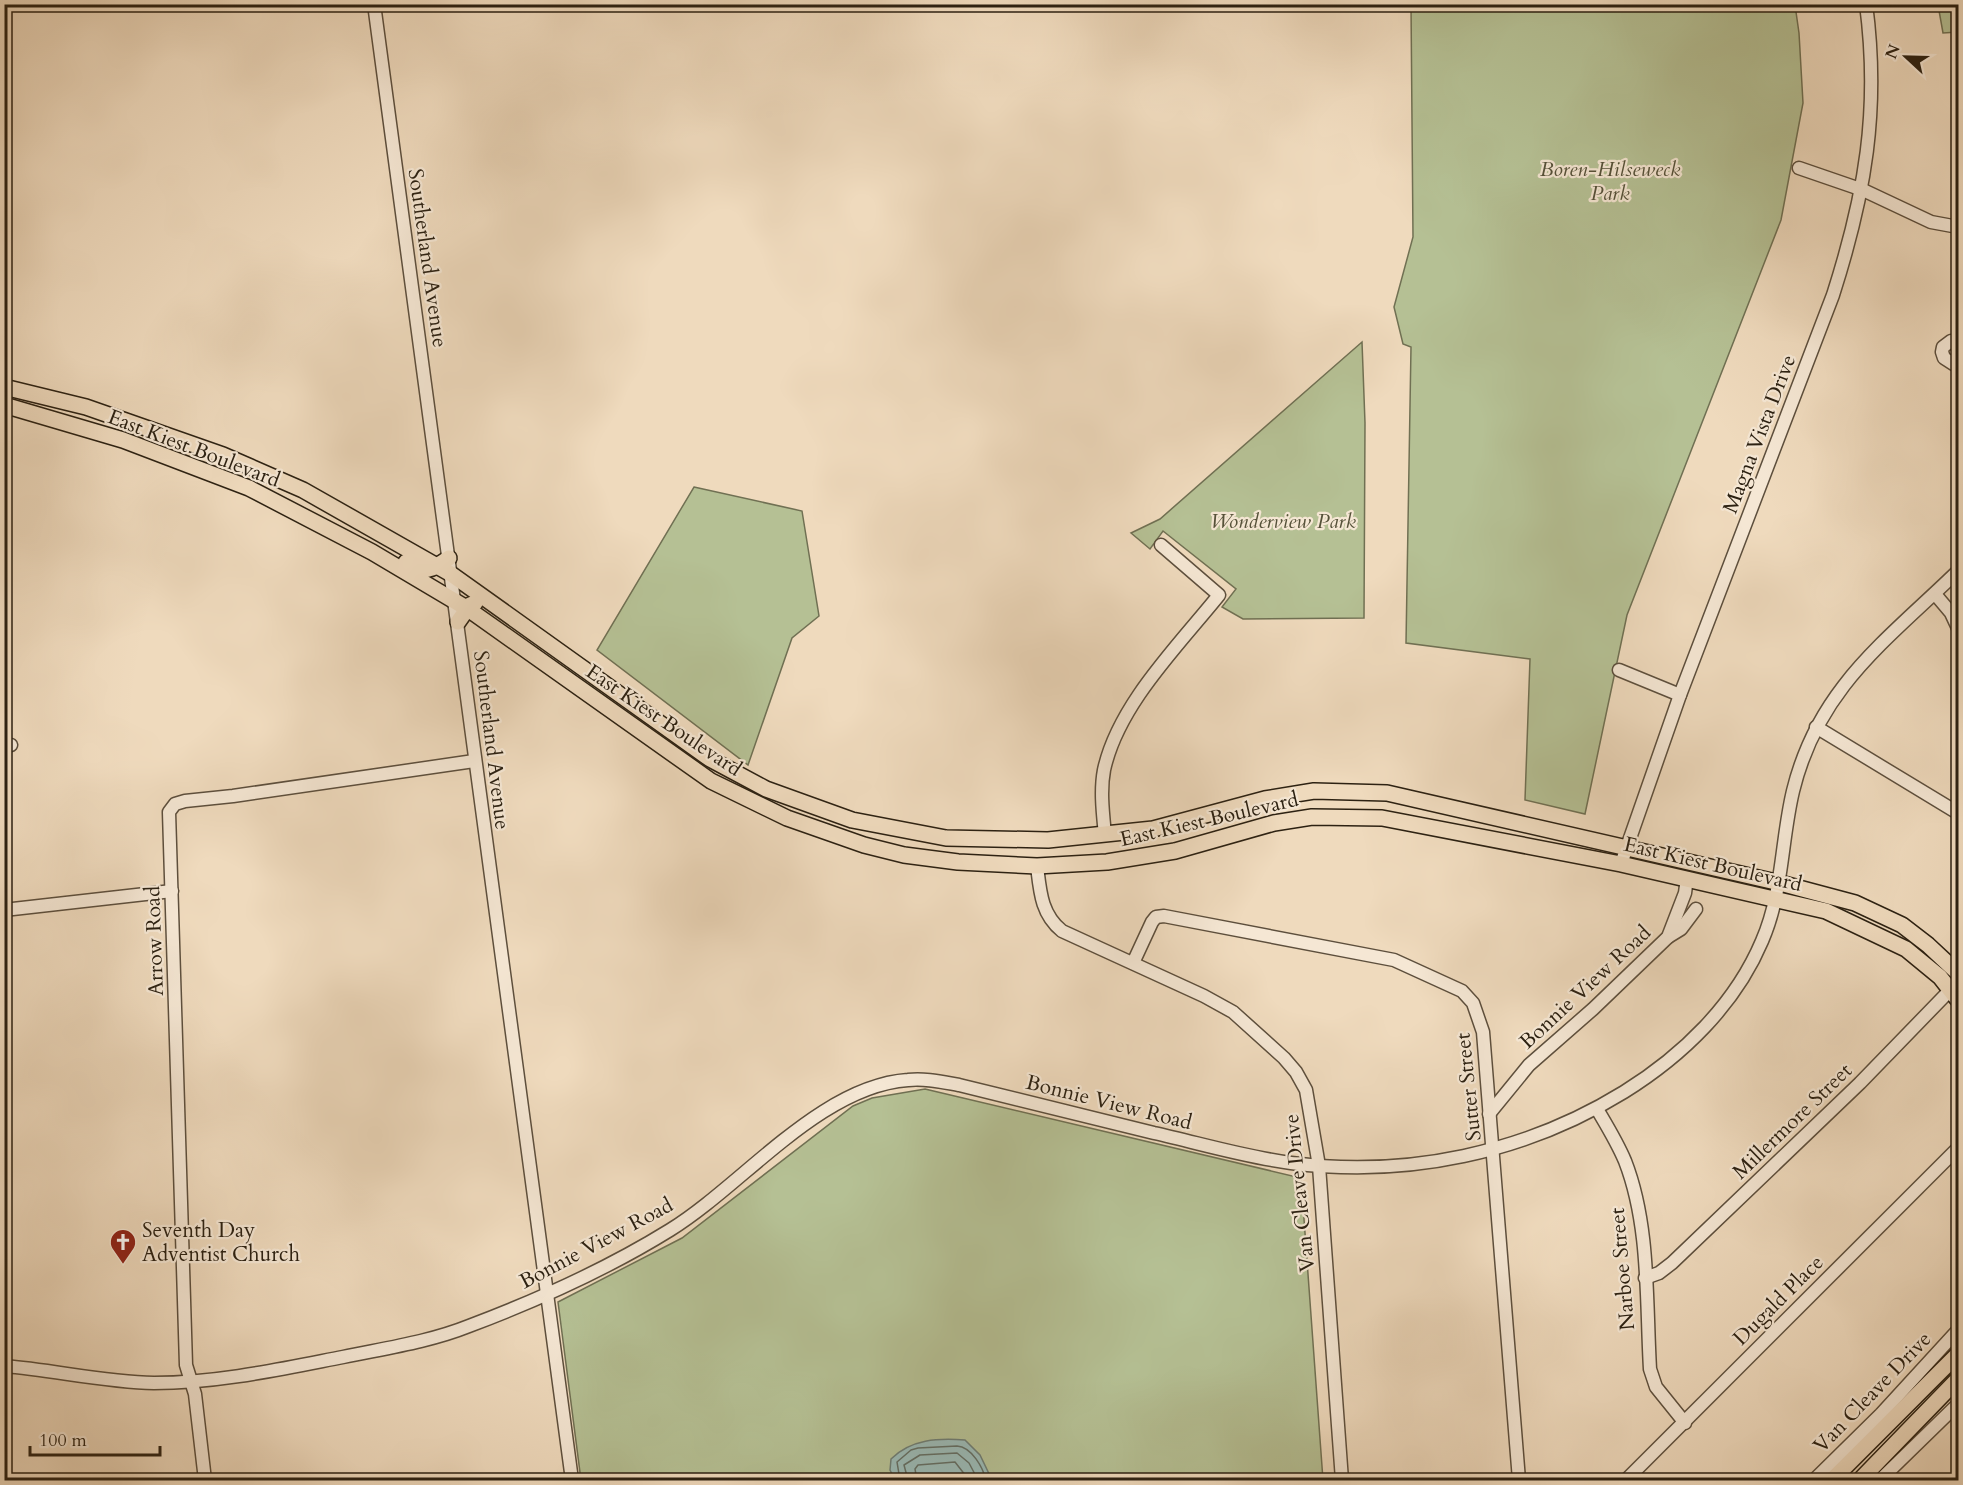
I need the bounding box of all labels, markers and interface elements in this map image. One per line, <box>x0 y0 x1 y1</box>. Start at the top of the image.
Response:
north arrow <box>1876 27 1936 87</box>
text: N <box>1880 41 1906 62</box>
park label: Boren-Hilseweck Park <box>1540 155 1681 208</box>
street label: Southerland Avenue <box>401 167 454 349</box>
street label: Magna Vista Drive <box>1716 351 1803 518</box>
street label: East Kiest Boulevard <box>104 402 284 495</box>
park label: Wonderview Park <box>1210 507 1356 536</box>
street label: Southerland Avenue <box>466 649 517 831</box>
street label: East Kiest Boulevard <box>580 657 747 783</box>
street label: East Kiest Boulevard <box>1117 785 1301 854</box>
street label: East Kiest Boulevard <box>1621 830 1805 899</box>
street label: Arrow Road <box>138 885 171 997</box>
street label: Bonnie View Road <box>1513 919 1657 1056</box>
street label: Sutter Street <box>1448 1031 1489 1143</box>
street label: Millermore Street <box>1726 1056 1859 1186</box>
street label: Bonnie View Road <box>1023 1068 1195 1137</box>
street label: Van Cleave Drive <box>1277 1113 1322 1273</box>
street label: Bonnie View Road <box>514 1191 678 1296</box>
street label: Narboe Street <box>1603 1206 1642 1331</box>
place label: Seventh Day Adventist Church <box>142 1216 300 1269</box>
church icon: Seventh Day Adventist Church <box>108 1227 138 1265</box>
street label: Dugald Place <box>1727 1249 1830 1352</box>
street label: Van Cleave Drive <box>1807 1325 1938 1459</box>
scale bar <box>30 1419 160 1457</box>
text: 100 m <box>39 1428 87 1453</box>

